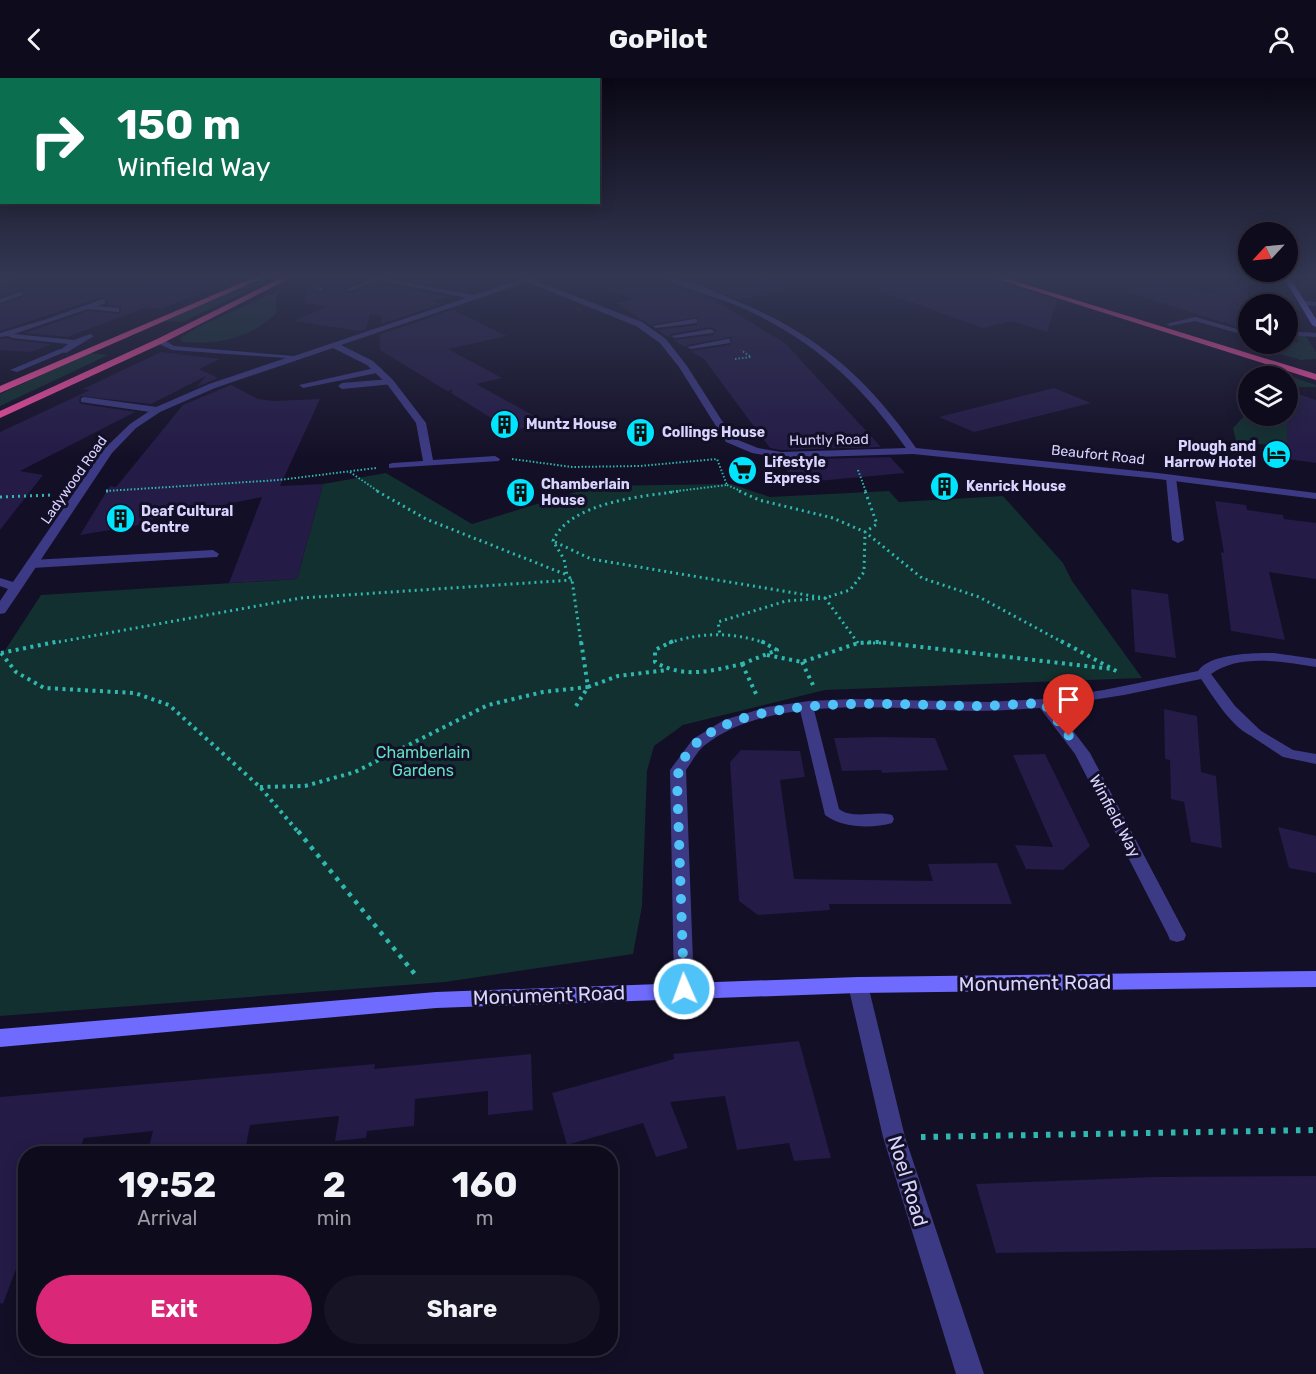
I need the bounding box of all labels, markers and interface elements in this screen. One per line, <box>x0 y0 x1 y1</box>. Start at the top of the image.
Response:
icon: back <box>18 23 51 56</box>
text: GoPilot <box>609 23 707 55</box>
icon: person <box>1265 23 1298 56</box>
text: 150 m <box>117 100 241 150</box>
icon: right <box>18 102 96 180</box>
text: Winfield Way <box>117 151 271 183</box>
north arrow <box>1238 222 1298 282</box>
map controls <box>1238 222 1298 426</box>
button: sound <box>1238 294 1298 354</box>
button: layers <box>1238 366 1298 426</box>
building icon: Muntz House <box>489 408 521 440</box>
place label: Muntz House <box>526 416 617 433</box>
building icon: Collings House <box>625 416 657 448</box>
place label: Collings House <box>662 424 765 441</box>
street label: Huntly Road <box>789 431 869 449</box>
street label: Ladywood Road <box>37 433 111 527</box>
place label: Plough and Harrow Hotel <box>1164 438 1256 471</box>
hotel icon: Plough and Harrow Hotel <box>1261 438 1293 470</box>
street label: Beaufort Road <box>1050 442 1146 468</box>
supermarket icon: Lifestyle Express <box>727 454 759 486</box>
place label: Lifestyle Express <box>764 454 826 487</box>
building icon: Kenrick House <box>929 470 961 502</box>
building icon: Chamberlain House <box>504 476 536 508</box>
place label: Chamberlain House <box>541 476 630 509</box>
place label: Kenrick House <box>966 478 1066 495</box>
building icon: Deaf Cultural Centre <box>104 503 136 535</box>
place label: Deaf Cultural Centre <box>141 503 233 536</box>
pin <box>1043 674 1094 736</box>
icon: arrive <box>1052 683 1085 716</box>
park label: Chamberlain Gardens <box>376 743 470 780</box>
street label: Winfield Way <box>1085 771 1145 861</box>
position arrow <box>652 957 716 1021</box>
street label: Monument Road <box>959 970 1111 996</box>
street label: Monument Road <box>472 980 626 1010</box>
street label: Noel Road <box>883 1133 933 1229</box>
text: 19:52 <box>118 1163 216 1206</box>
text: 2 <box>322 1163 346 1206</box>
text: 160 <box>452 1163 518 1206</box>
text: Arrival <box>137 1206 197 1230</box>
text: min <box>317 1206 352 1230</box>
text: m <box>476 1206 494 1230</box>
button: Exit <box>36 1275 312 1344</box>
button: Share <box>324 1275 600 1344</box>

